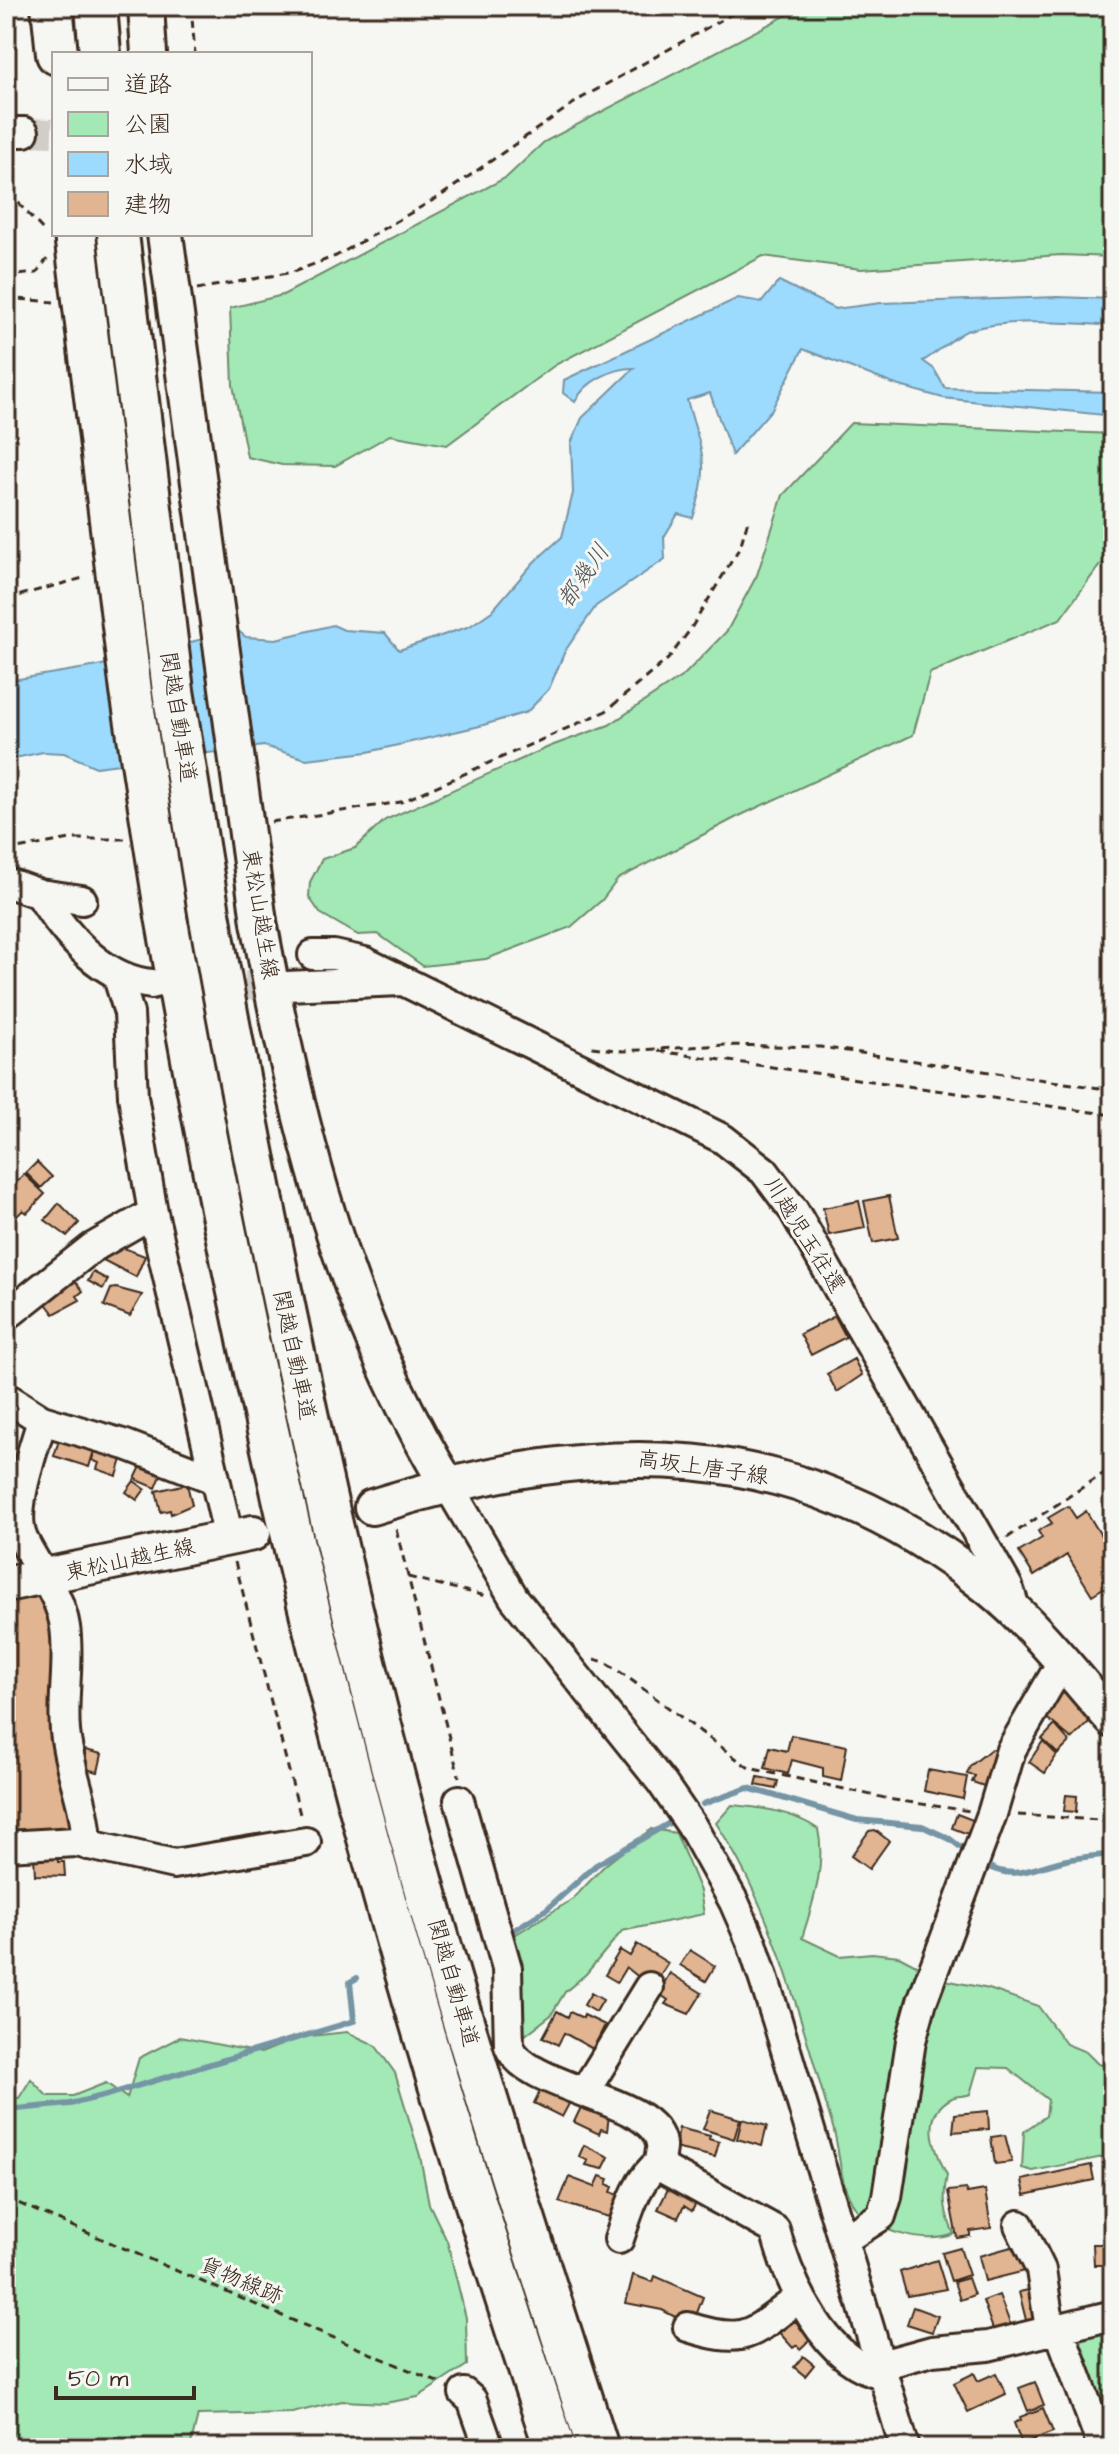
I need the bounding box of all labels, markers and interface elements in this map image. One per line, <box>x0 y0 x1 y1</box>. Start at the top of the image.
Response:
legend <box>52 52 312 236</box>
text: 道路 <box>124 68 172 102</box>
text: 公園 <box>124 108 172 142</box>
text: 水域 <box>124 148 172 182</box>
text: 建物 <box>124 188 172 222</box>
water label: 都幾川 <box>549 537 619 615</box>
street label: 関越自動車道 <box>152 649 204 785</box>
street label: 東松山越生線 <box>234 846 286 982</box>
street label: 川越児玉往還 <box>756 1171 852 1299</box>
street label: 関越自動車道 <box>265 1287 323 1423</box>
street label: 高坂上唐子線 <box>635 1443 771 1493</box>
street label: 東松山越生線 <box>62 1531 198 1589</box>
street label: 関越自動車道 <box>420 1915 486 2051</box>
street label: 貨物線跡 <box>194 2250 288 2312</box>
scale bar <box>56 2350 194 2400</box>
text: 50 m <box>68 2362 129 2396</box>

